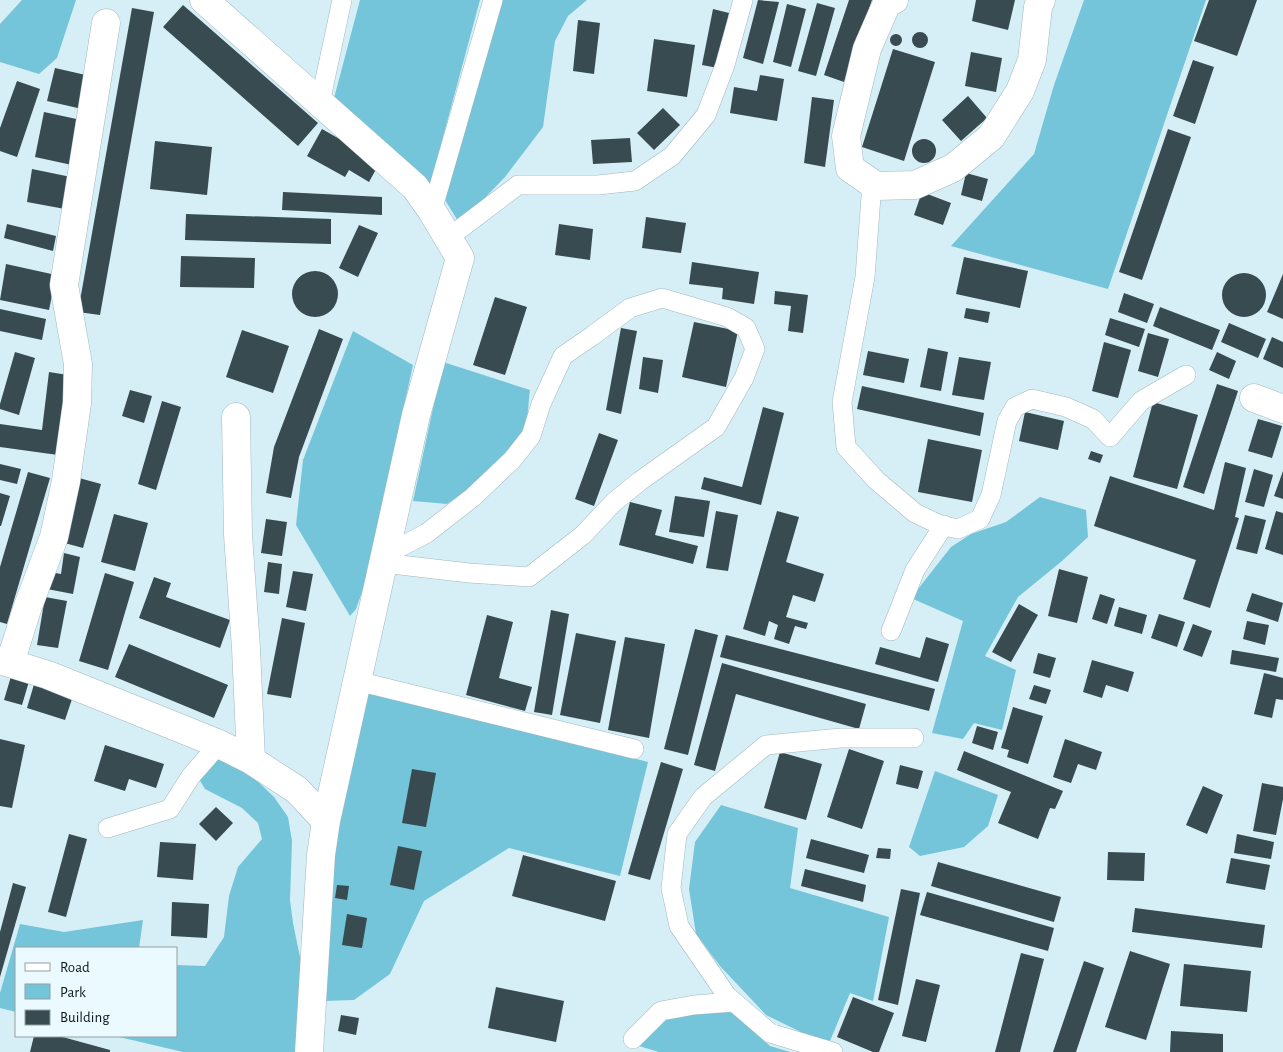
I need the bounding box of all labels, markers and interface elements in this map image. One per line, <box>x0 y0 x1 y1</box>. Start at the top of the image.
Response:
legend <box>15 947 178 1037</box>
text: Road <box>60 960 90 975</box>
text: Park <box>60 985 86 1000</box>
text: Building <box>60 1010 110 1025</box>

